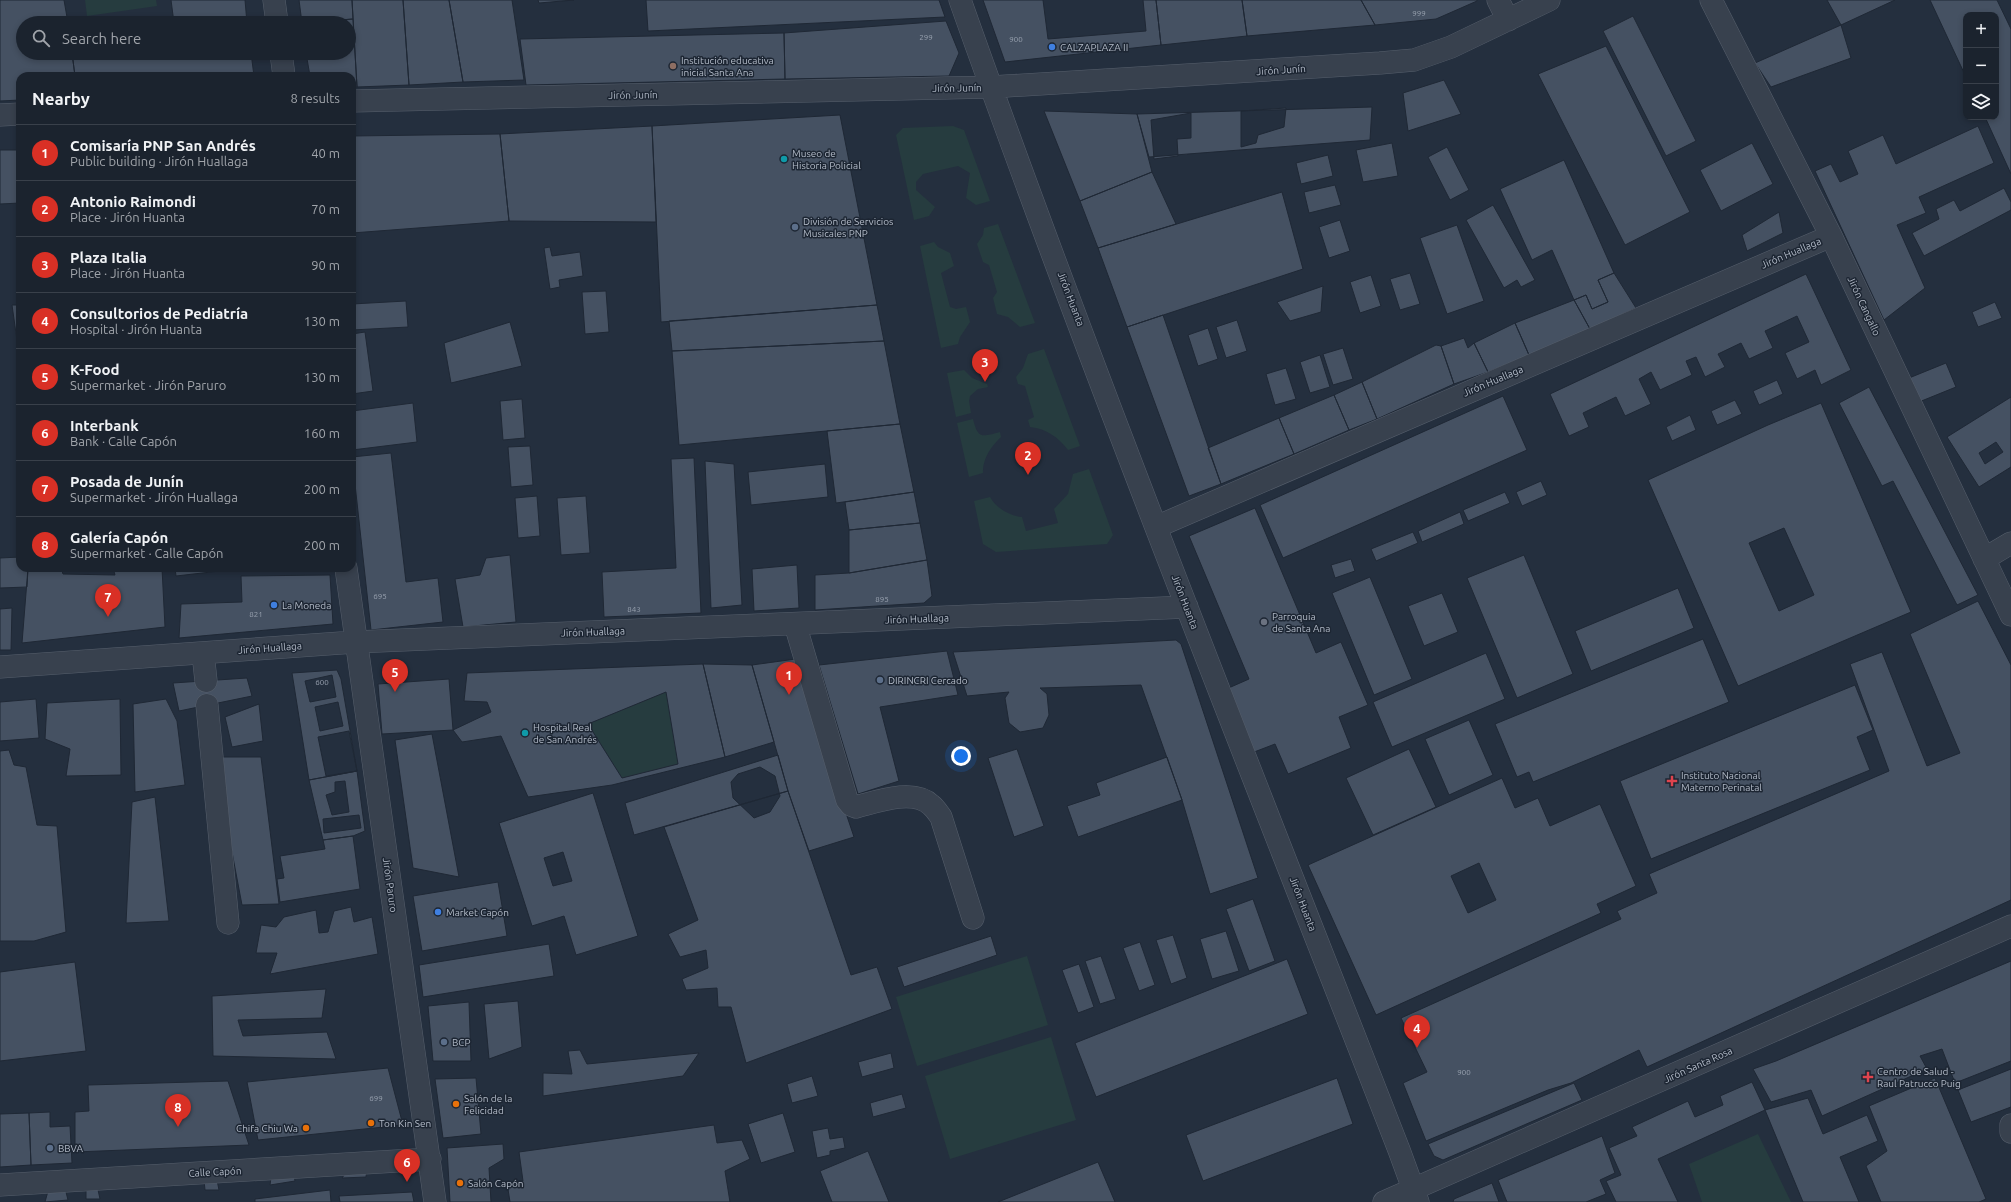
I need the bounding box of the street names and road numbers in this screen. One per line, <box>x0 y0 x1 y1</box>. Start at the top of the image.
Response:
street label: Jirón Junín <box>1256 63 1306 77</box>
street label: Jirón Junín <box>932 82 982 94</box>
street label: Jirón Junín <box>608 89 658 101</box>
street label: Jirón Huallaga <box>1759 235 1823 271</box>
street label: Jirón Huanta <box>1056 270 1086 328</box>
street label: Jirón Cangallo <box>1846 275 1883 337</box>
street label: Jirón Huallaga <box>1461 363 1525 399</box>
street label: Jirón Huanta <box>1170 573 1200 631</box>
street label: Jirón Huallaga <box>885 612 949 626</box>
street label: Jirón Huallaga <box>561 625 625 639</box>
street label: Jirón Huallaga <box>238 640 302 656</box>
street label: Jirón Paruro <box>381 857 399 913</box>
street label: Jirón Huanta <box>1288 875 1318 933</box>
street label: Jirón Santa Rosa <box>1662 1045 1734 1085</box>
street label: Calle Capón <box>188 1165 242 1179</box>

